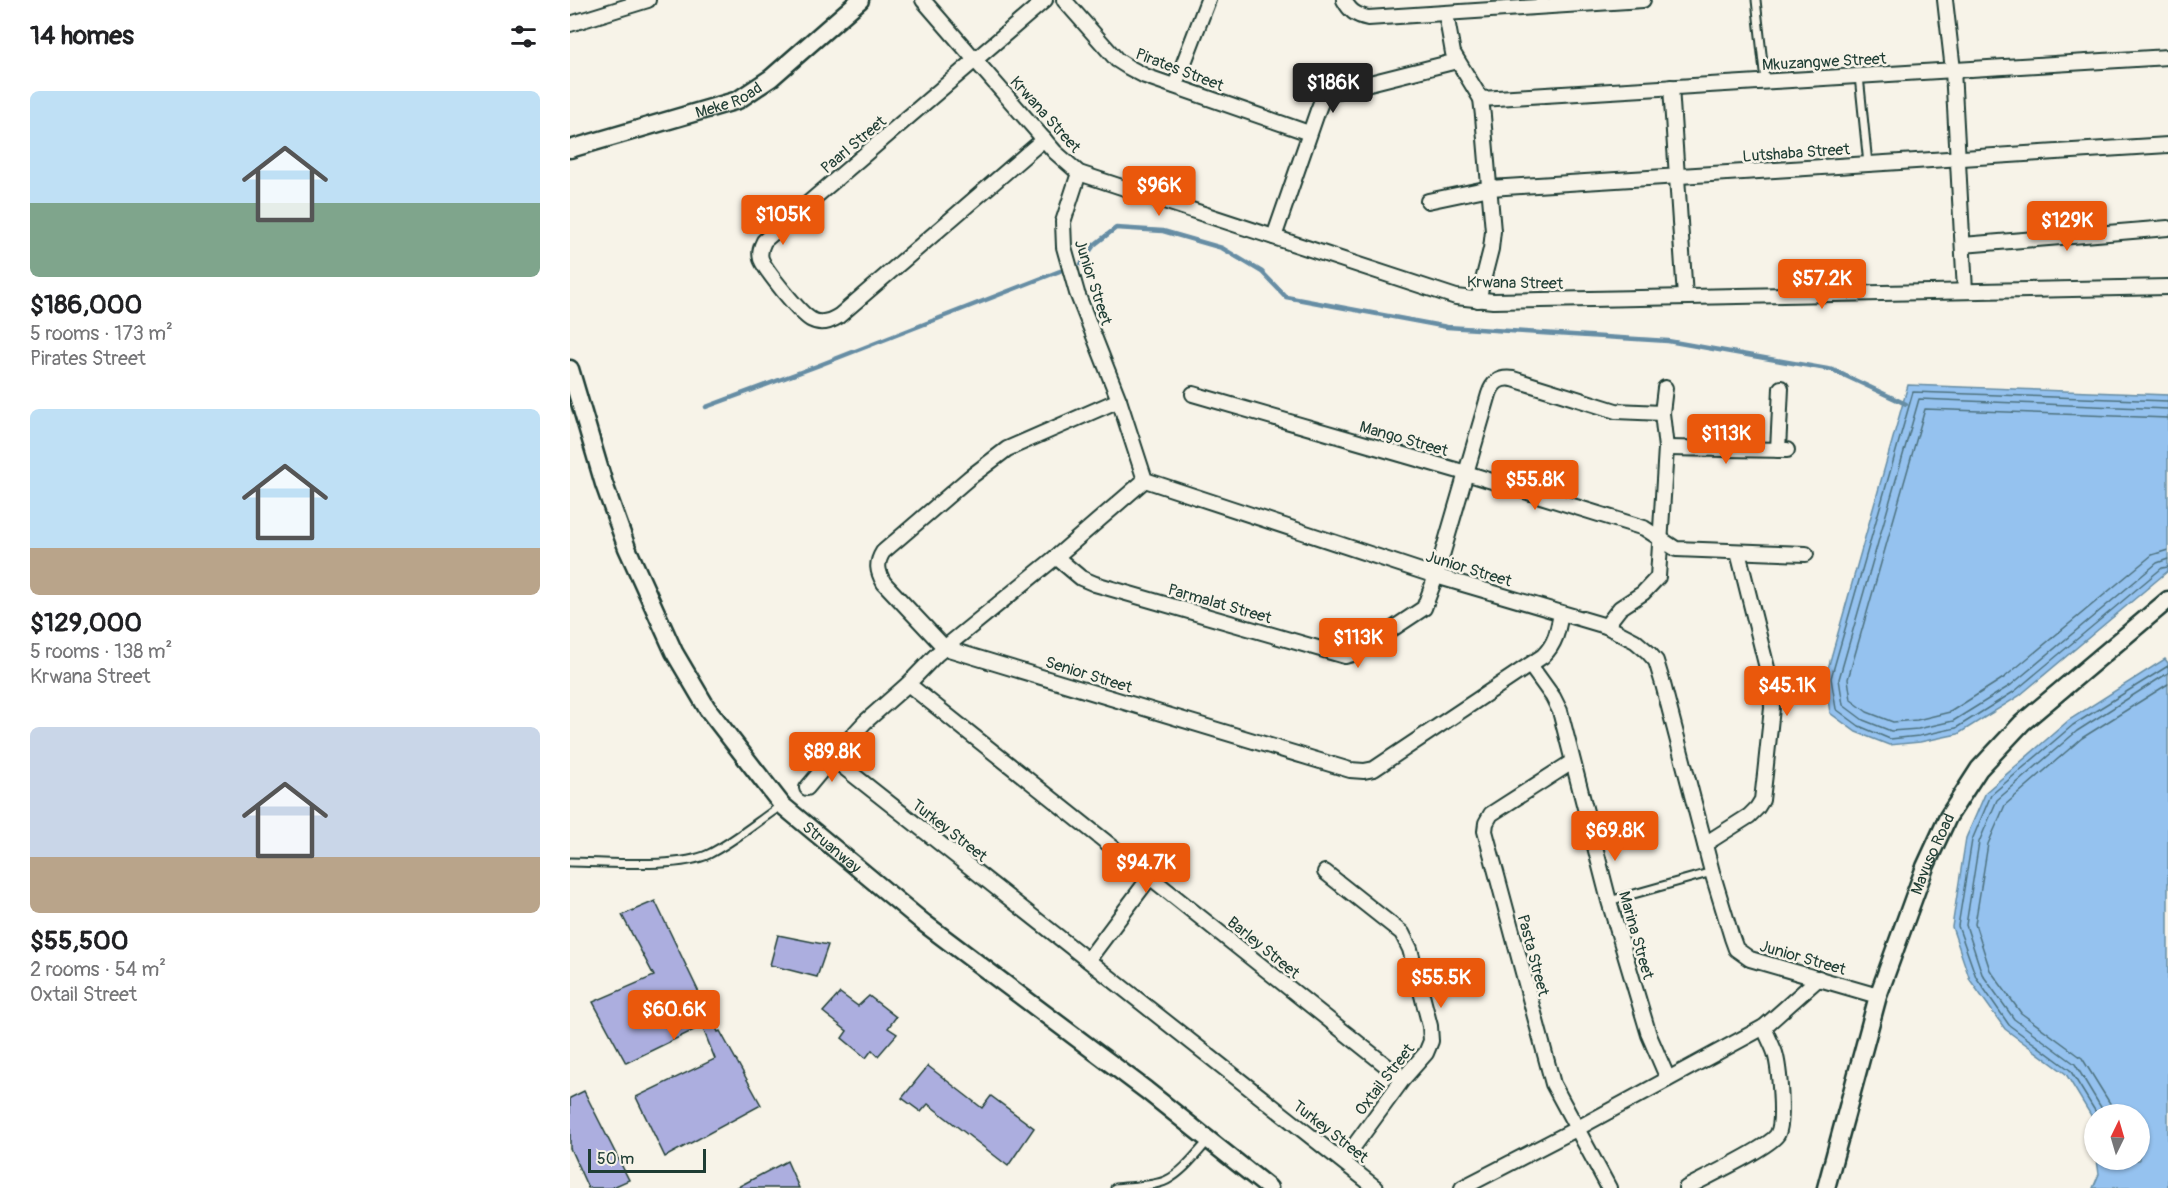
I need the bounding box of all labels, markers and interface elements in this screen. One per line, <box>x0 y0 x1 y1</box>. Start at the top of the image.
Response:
text: 14 homes <box>30 20 134 52</box>
icon: filters <box>507 20 540 53</box>
street label: Pirates Street <box>1133 44 1227 96</box>
street label: Mkuzangwe Street <box>1762 49 1887 75</box>
pin: $186K <box>1291 63 1375 114</box>
text: $186K <box>1307 70 1359 95</box>
street label: Krwana Street <box>1006 72 1085 158</box>
street label: Meke Road <box>693 78 766 123</box>
street label: Paarl Street <box>817 111 891 178</box>
icon: home <box>231 130 339 238</box>
street label: Lutshaba Street <box>1742 139 1851 167</box>
pin: $96K <box>1123 166 1195 217</box>
text: $96K <box>1137 173 1181 198</box>
pin: $105K <box>741 195 825 246</box>
pin: $129K <box>2025 201 2109 252</box>
text: $105K <box>755 202 811 227</box>
text: $129K <box>2041 208 2093 233</box>
street label: Junior Street <box>1070 237 1116 328</box>
pin: $57.2K <box>1773 259 1871 310</box>
text: $57.2K <box>1792 266 1852 291</box>
street label: Krwana Street <box>1467 272 1564 294</box>
text: $186,000 <box>30 289 142 321</box>
text: 5 rooms · 173 m² <box>30 321 173 346</box>
text: Pirates Street <box>30 346 146 371</box>
pin: $113K <box>1684 414 1768 465</box>
street label: Mango Street <box>1357 417 1451 461</box>
text: $113K <box>1701 421 1751 446</box>
icon: home <box>231 448 339 556</box>
pin: $55.8K <box>1486 460 1584 511</box>
text: $55.8K <box>1505 467 1565 492</box>
street label: Junior Street <box>1423 546 1515 592</box>
street label: Parmalat Street <box>1166 580 1274 628</box>
text: $129,000 <box>30 607 142 639</box>
pin: $113K <box>1316 618 1400 669</box>
text: $113K <box>1333 625 1383 650</box>
text: 5 rooms · 138 m² <box>30 639 172 664</box>
street label: Senior Street <box>1043 652 1135 698</box>
text: Krwana Street <box>30 664 151 689</box>
pin: $45.1K <box>1738 666 1836 717</box>
text: $45.1K <box>1758 673 1816 698</box>
pin: $89.8K <box>783 732 881 783</box>
text: $89.8K <box>803 739 861 764</box>
icon: home <box>231 766 339 874</box>
street label: Turkey Street <box>908 795 992 867</box>
street label: Mavuso Road <box>1907 810 1959 898</box>
pin: $69.8K <box>1566 811 1664 862</box>
street label: Struanway <box>798 817 865 878</box>
text: $69.8K <box>1585 818 1645 843</box>
pin: $94.7K <box>1097 843 1195 894</box>
text: $94.7K <box>1116 850 1176 875</box>
street label: Marina Street <box>1614 889 1658 982</box>
street label: Barley Street <box>1223 912 1304 983</box>
street label: Pasta Street <box>1513 912 1554 999</box>
text: $55,500 <box>30 925 129 957</box>
street label: Junior Street <box>1757 936 1849 980</box>
text: 2 rooms · 54 m² <box>30 957 166 982</box>
pin: $55.5K <box>1392 958 1490 1009</box>
text: $55.5K <box>1411 965 1471 990</box>
text: Oxtail Street <box>30 982 137 1007</box>
pin: $60.6K <box>625 990 723 1041</box>
text: $60.6K <box>642 997 706 1022</box>
street label: Oxtail Street <box>1351 1039 1419 1119</box>
street label: Turkey Street <box>1289 1096 1373 1168</box>
north arrow <box>2084 1104 2150 1170</box>
map controls <box>2084 1104 2150 1170</box>
scale bar <box>588 1146 706 1174</box>
text: 50 m <box>597 1149 634 1169</box>

